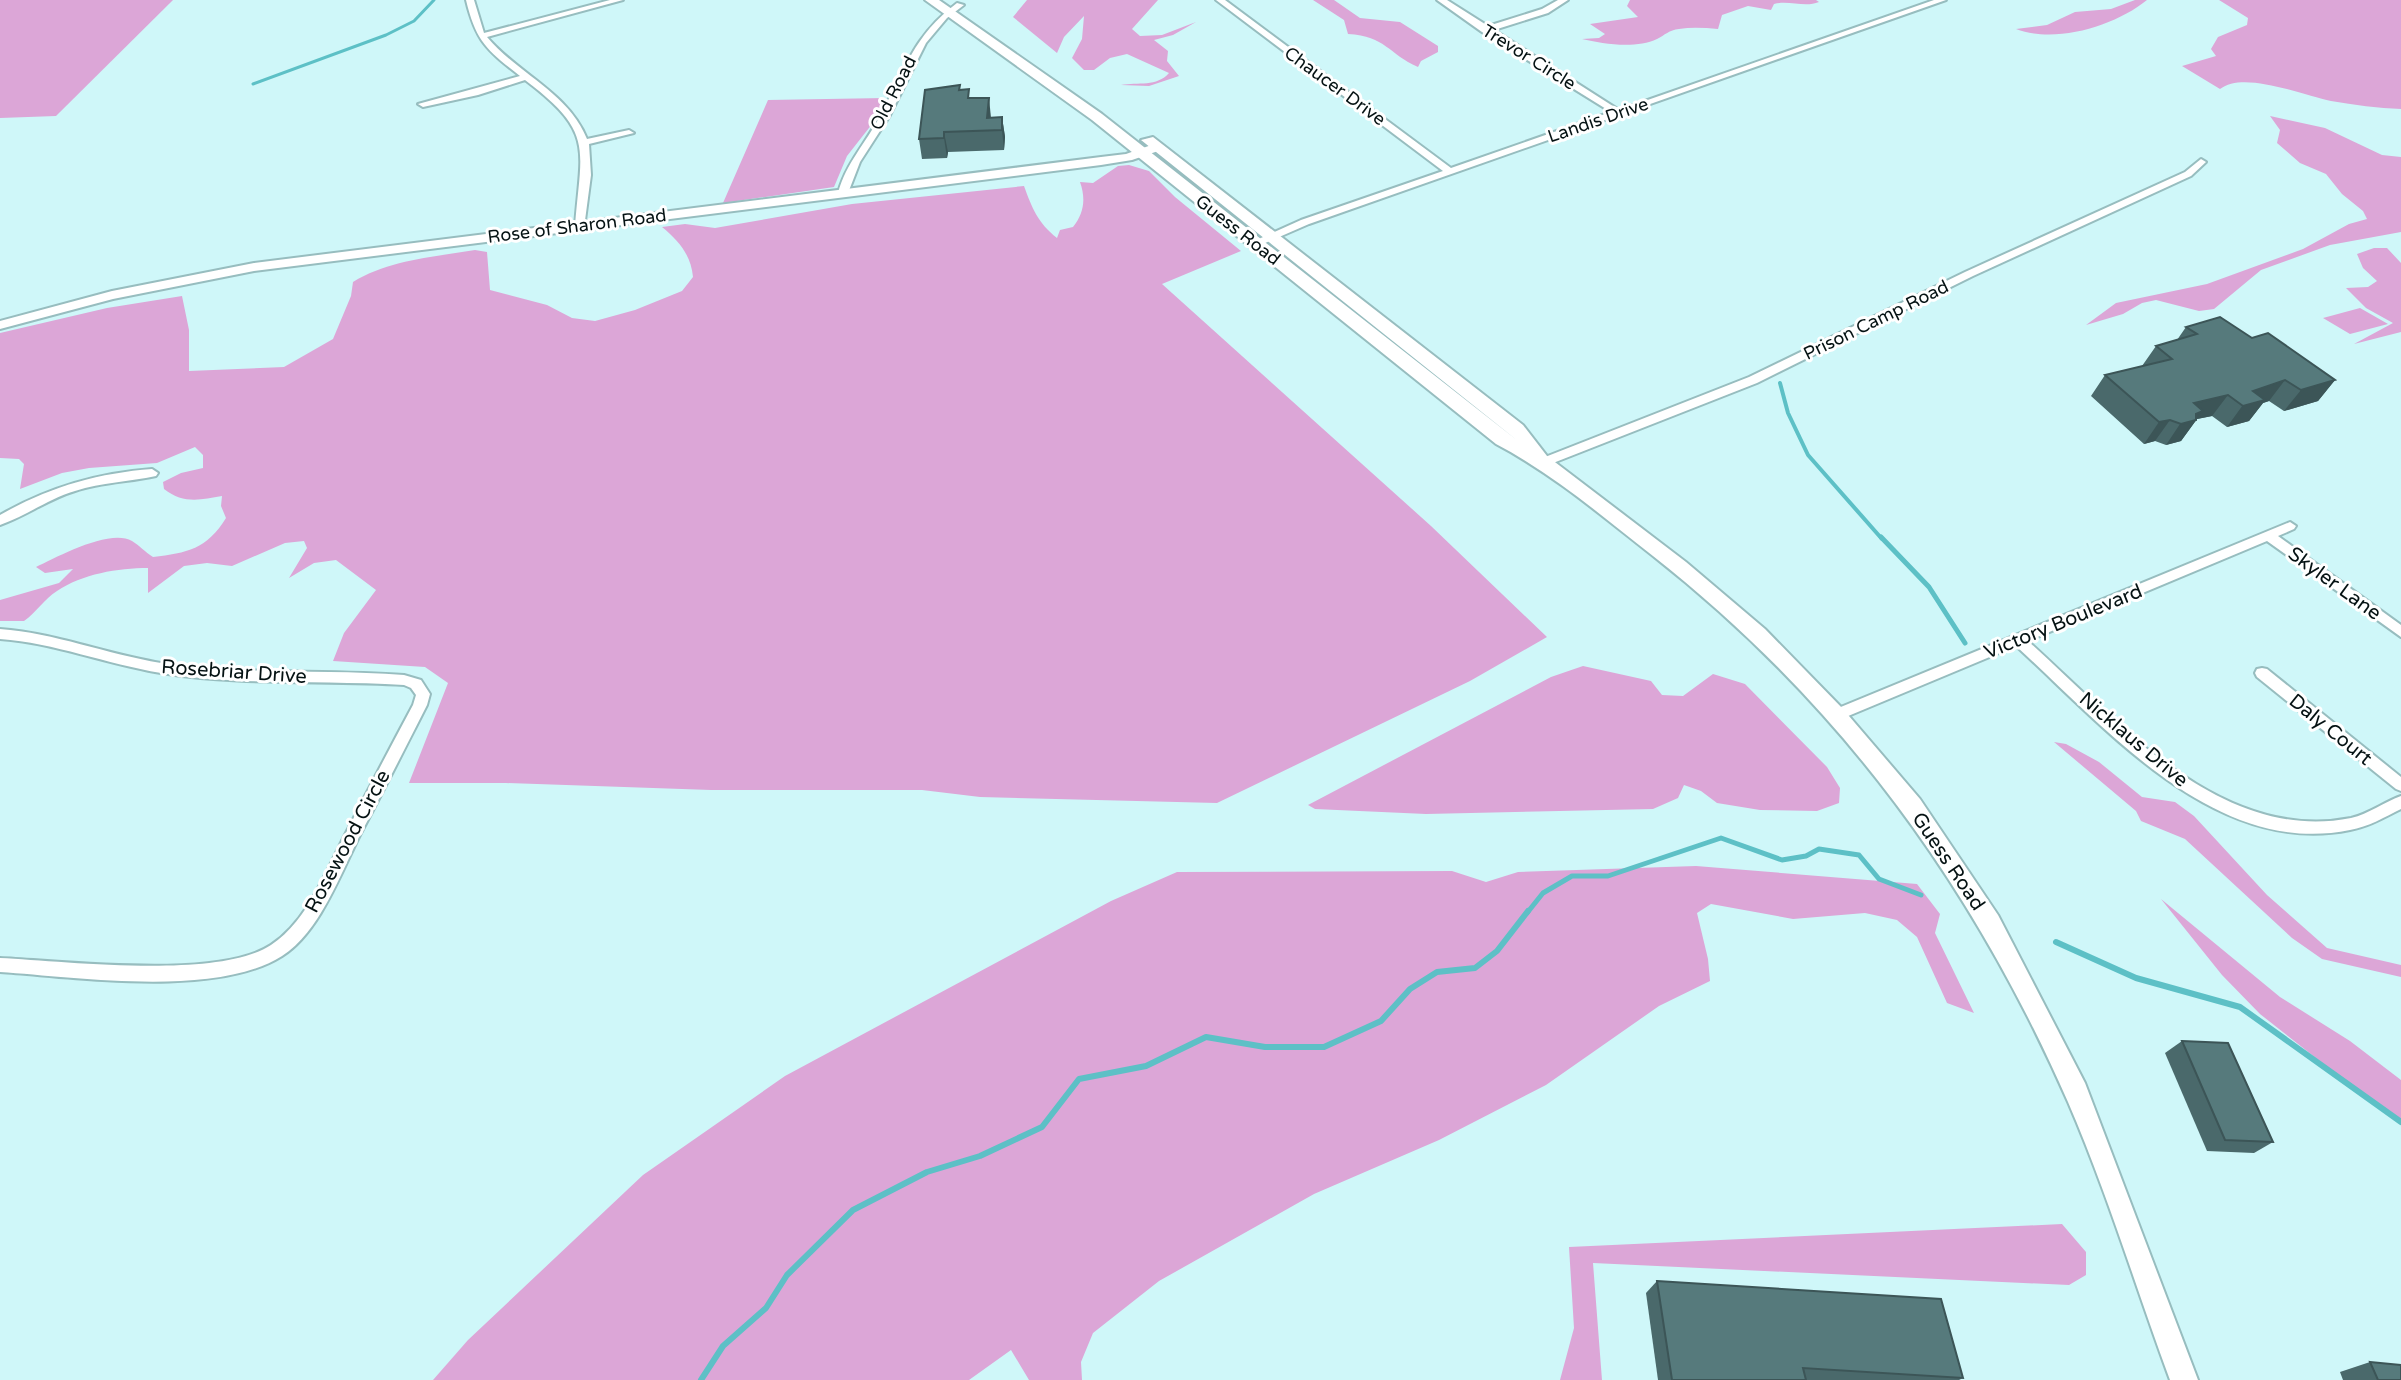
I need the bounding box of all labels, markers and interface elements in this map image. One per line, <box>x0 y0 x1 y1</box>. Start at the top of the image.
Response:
street label: Trevor Circle <box>1478 19 1580 95</box>
street label: Chaucer Drive <box>1280 42 1390 130</box>
street label: Old Road <box>865 52 921 134</box>
street label: Landis Drive <box>1545 93 1651 147</box>
street label: Guess Road <box>1191 190 1285 270</box>
street label: Rose of Sharon Road <box>486 204 668 248</box>
street label: Prison Camp Road <box>1800 275 1952 365</box>
street label: Skyler Lane <box>2283 542 2386 626</box>
street label: Victory Boulevard <box>1981 579 2146 665</box>
street label: Rosebriar Drive <box>160 655 308 689</box>
street label: Nicklaus Drive <box>2074 687 2193 792</box>
street label: Daly Court <box>2284 689 2377 771</box>
street label: Rosewood Circle <box>300 766 396 917</box>
street label: Guess Road <box>1907 808 1990 915</box>

